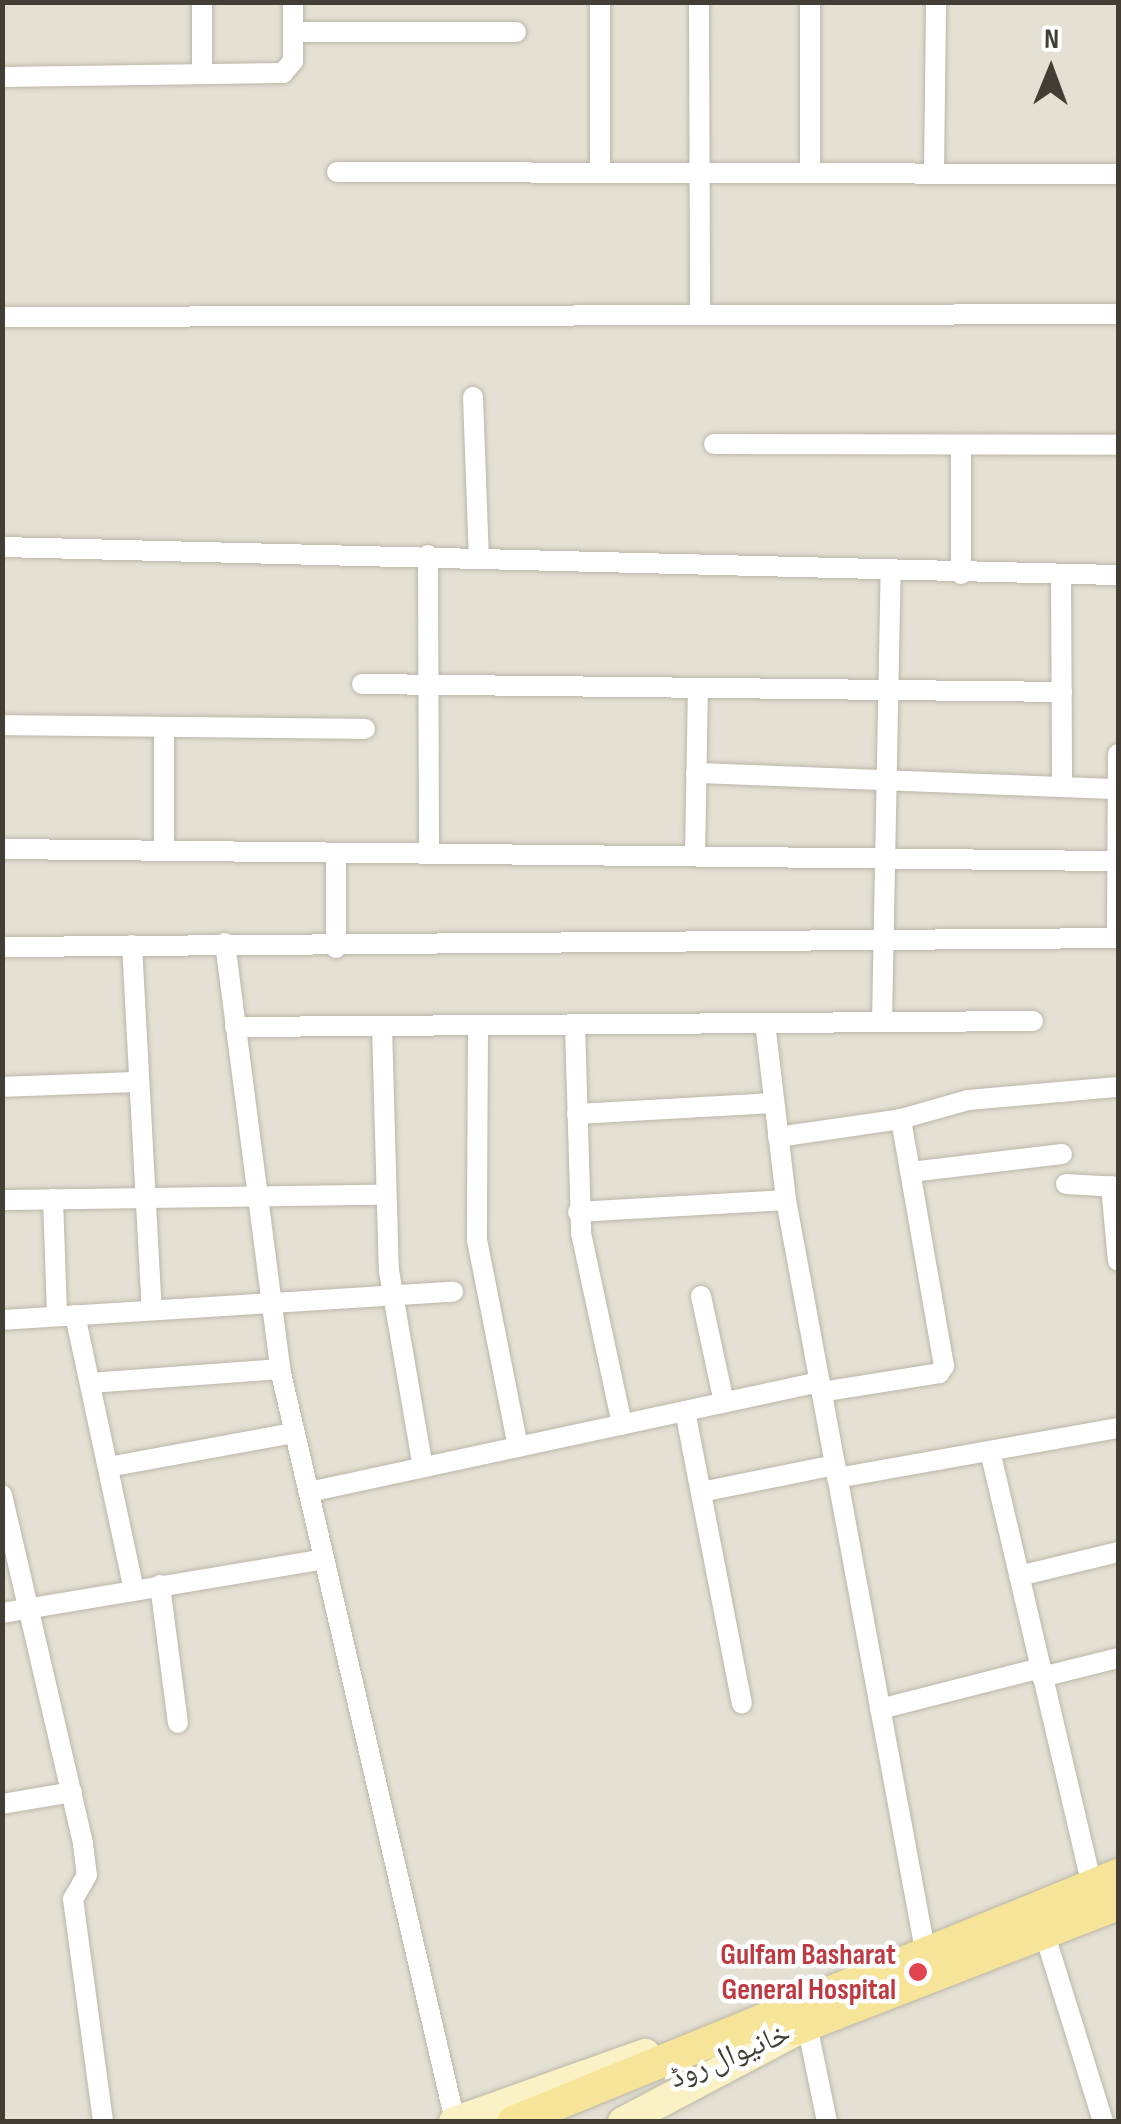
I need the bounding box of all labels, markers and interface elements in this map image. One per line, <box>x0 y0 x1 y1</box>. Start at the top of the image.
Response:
north arrow <box>1001 20 1101 120</box>
text: N <box>1044 23 1059 56</box>
place label: Gulfam Basharat General Hospital <box>720 1937 896 2008</box>
marker: Gulfam Basharat General Hospital <box>905 1959 931 1985</box>
street label: خانیوال روڈ <box>664 2015 796 2097</box>

